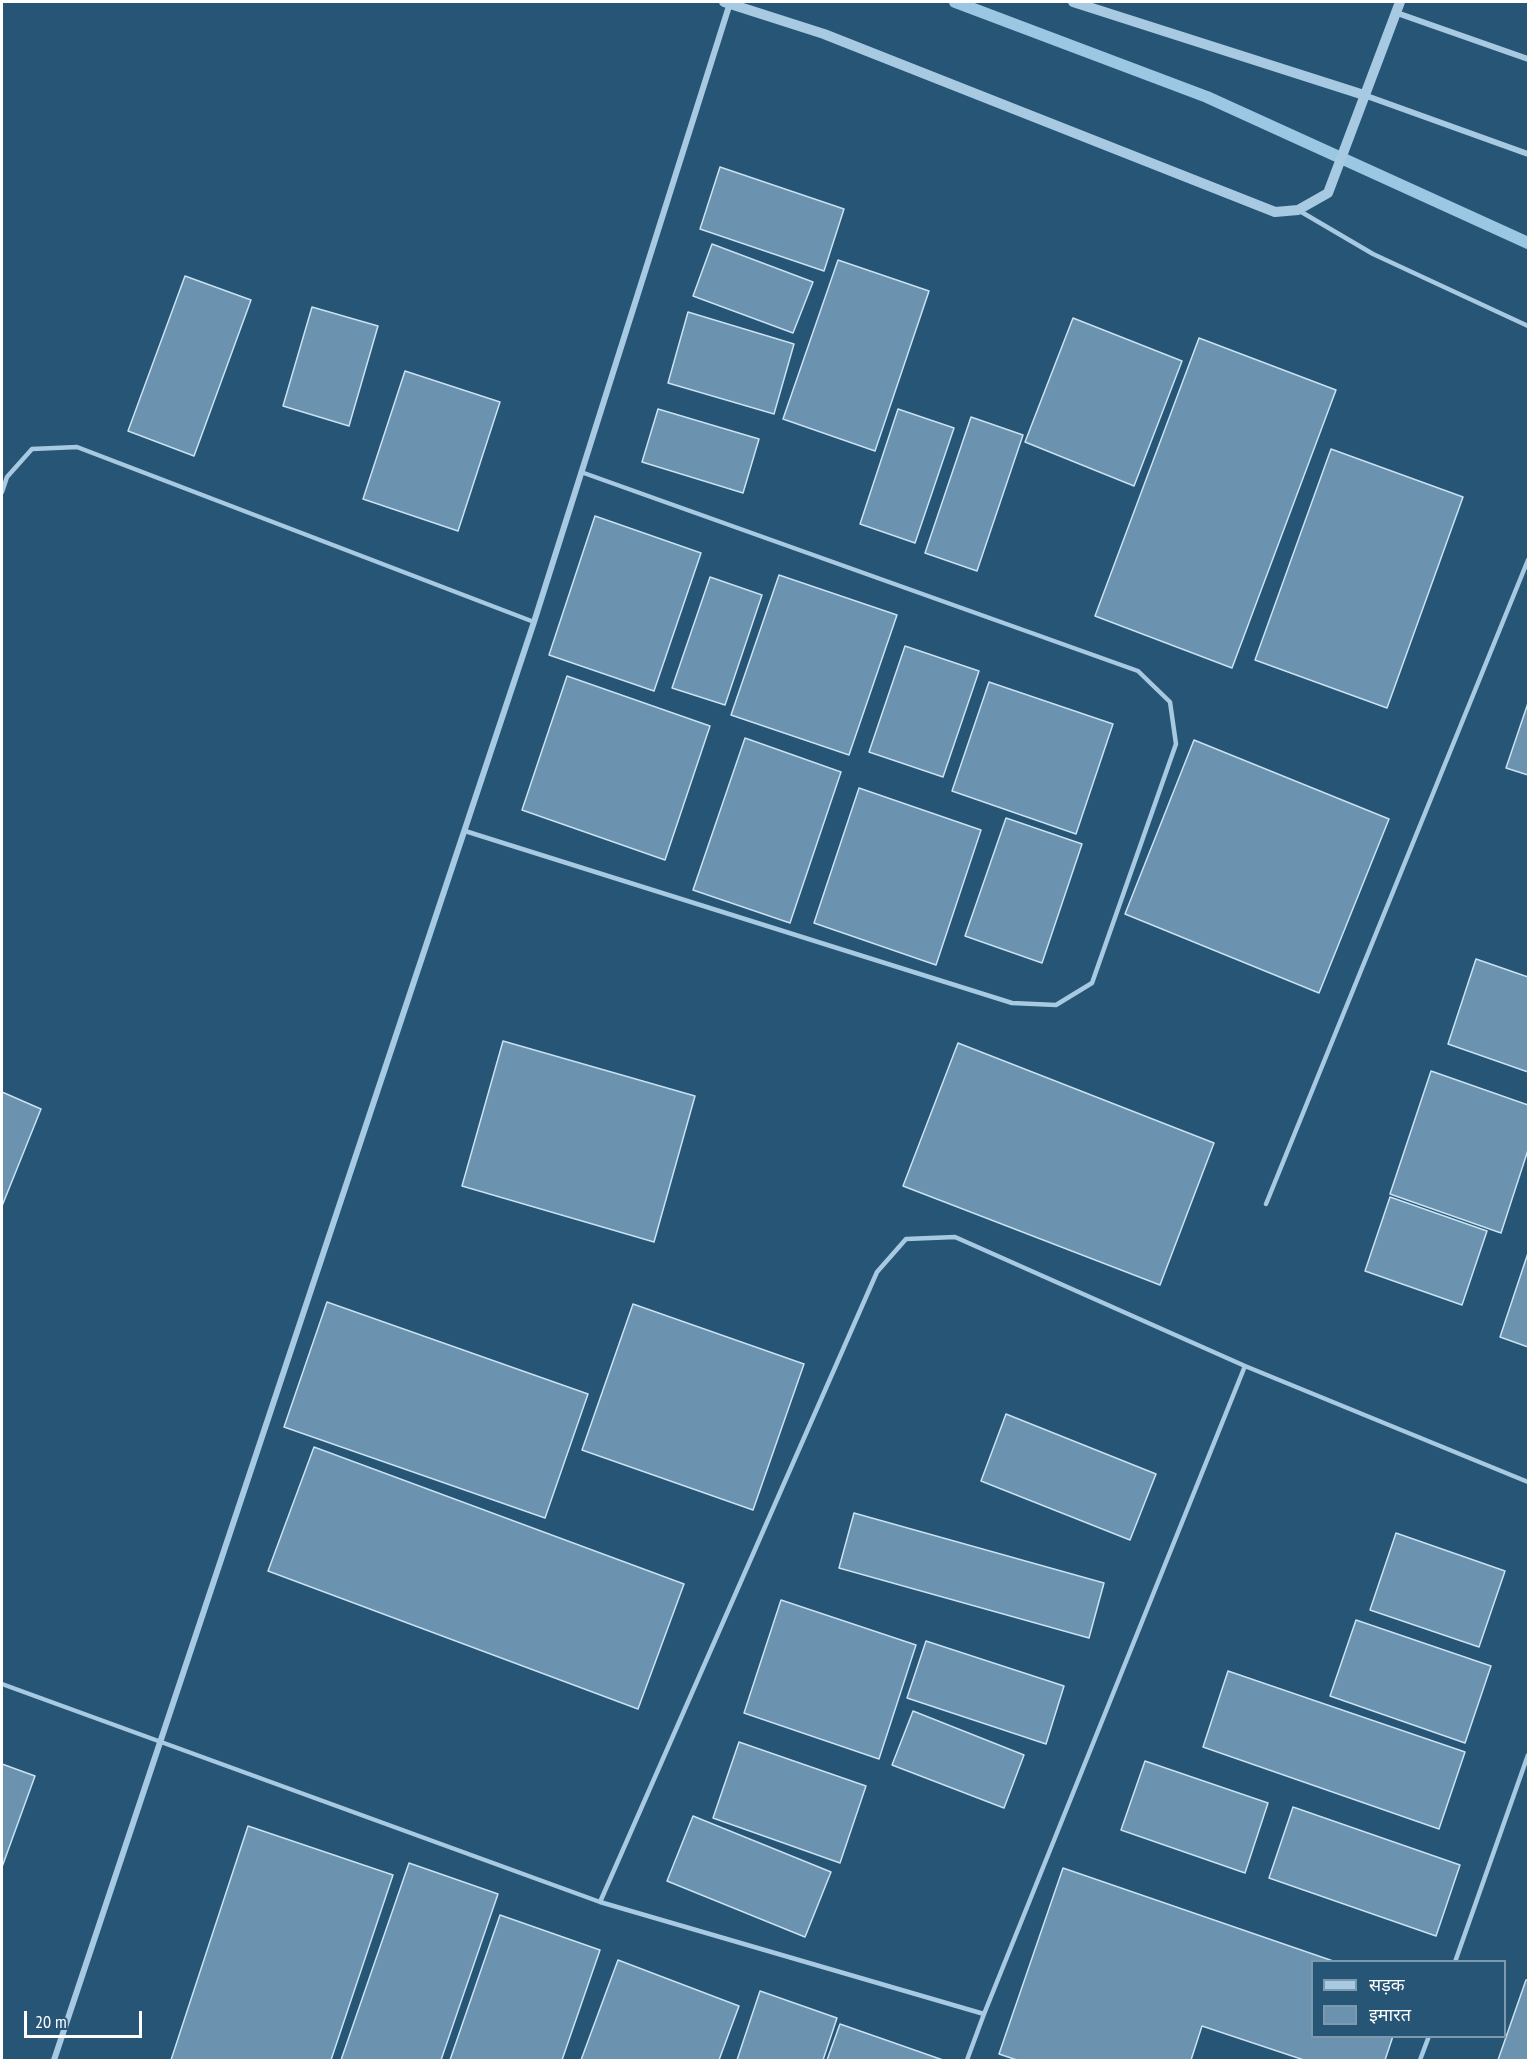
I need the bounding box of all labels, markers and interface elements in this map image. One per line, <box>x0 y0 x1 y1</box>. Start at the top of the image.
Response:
legend <box>1311 1960 1506 2038</box>
text: सड़क <box>1369 1973 1405 1996</box>
scale bar <box>27 1999 146 2037</box>
text: इमारत <box>1369 2003 1411 2026</box>
text: 20 m <box>35 2010 67 2033</box>

